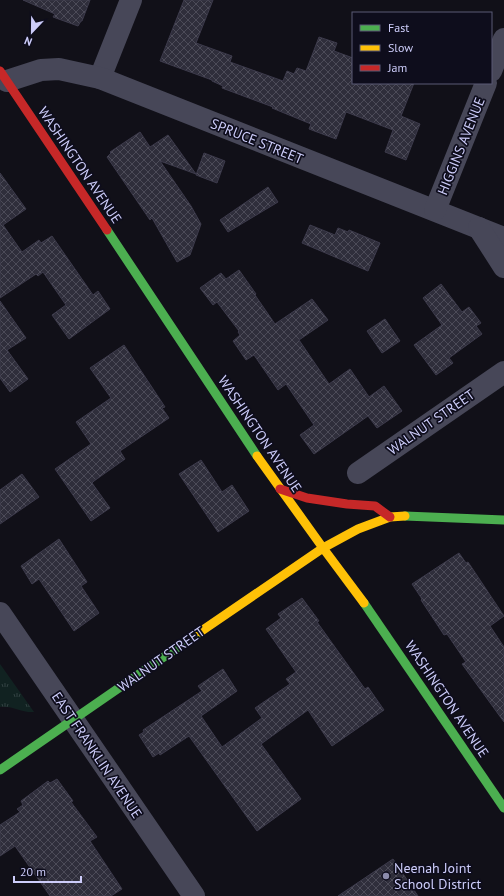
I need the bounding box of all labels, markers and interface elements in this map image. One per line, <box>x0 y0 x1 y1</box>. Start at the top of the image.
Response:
north arrow <box>12 12 52 52</box>
legend <box>352 12 492 84</box>
text: Fast <box>388 20 409 35</box>
text: N <box>22 33 34 49</box>
text: Slow <box>388 40 413 55</box>
text: Jam <box>387 60 407 75</box>
street label: HIGGINS AVENUE <box>433 94 489 198</box>
street label: WASHINGTON AVENUE <box>34 103 126 227</box>
street label: SPRUCE STREET <box>208 114 306 168</box>
street label: WASHINGTON AVENUE <box>214 372 306 496</box>
street label: WALNUT STREET <box>384 385 478 459</box>
street label: WALNUT STREET <box>114 622 208 696</box>
street label: WASHINGTON AVENUE <box>401 637 493 761</box>
street label: EAST FRANKLIN AVENUE <box>48 688 146 822</box>
scale bar <box>14 858 81 884</box>
place label: Neenah Joint School District <box>394 859 482 893</box>
text: 20 m <box>20 864 46 879</box>
marker: Neenah Joint School District <box>381 871 391 881</box>

